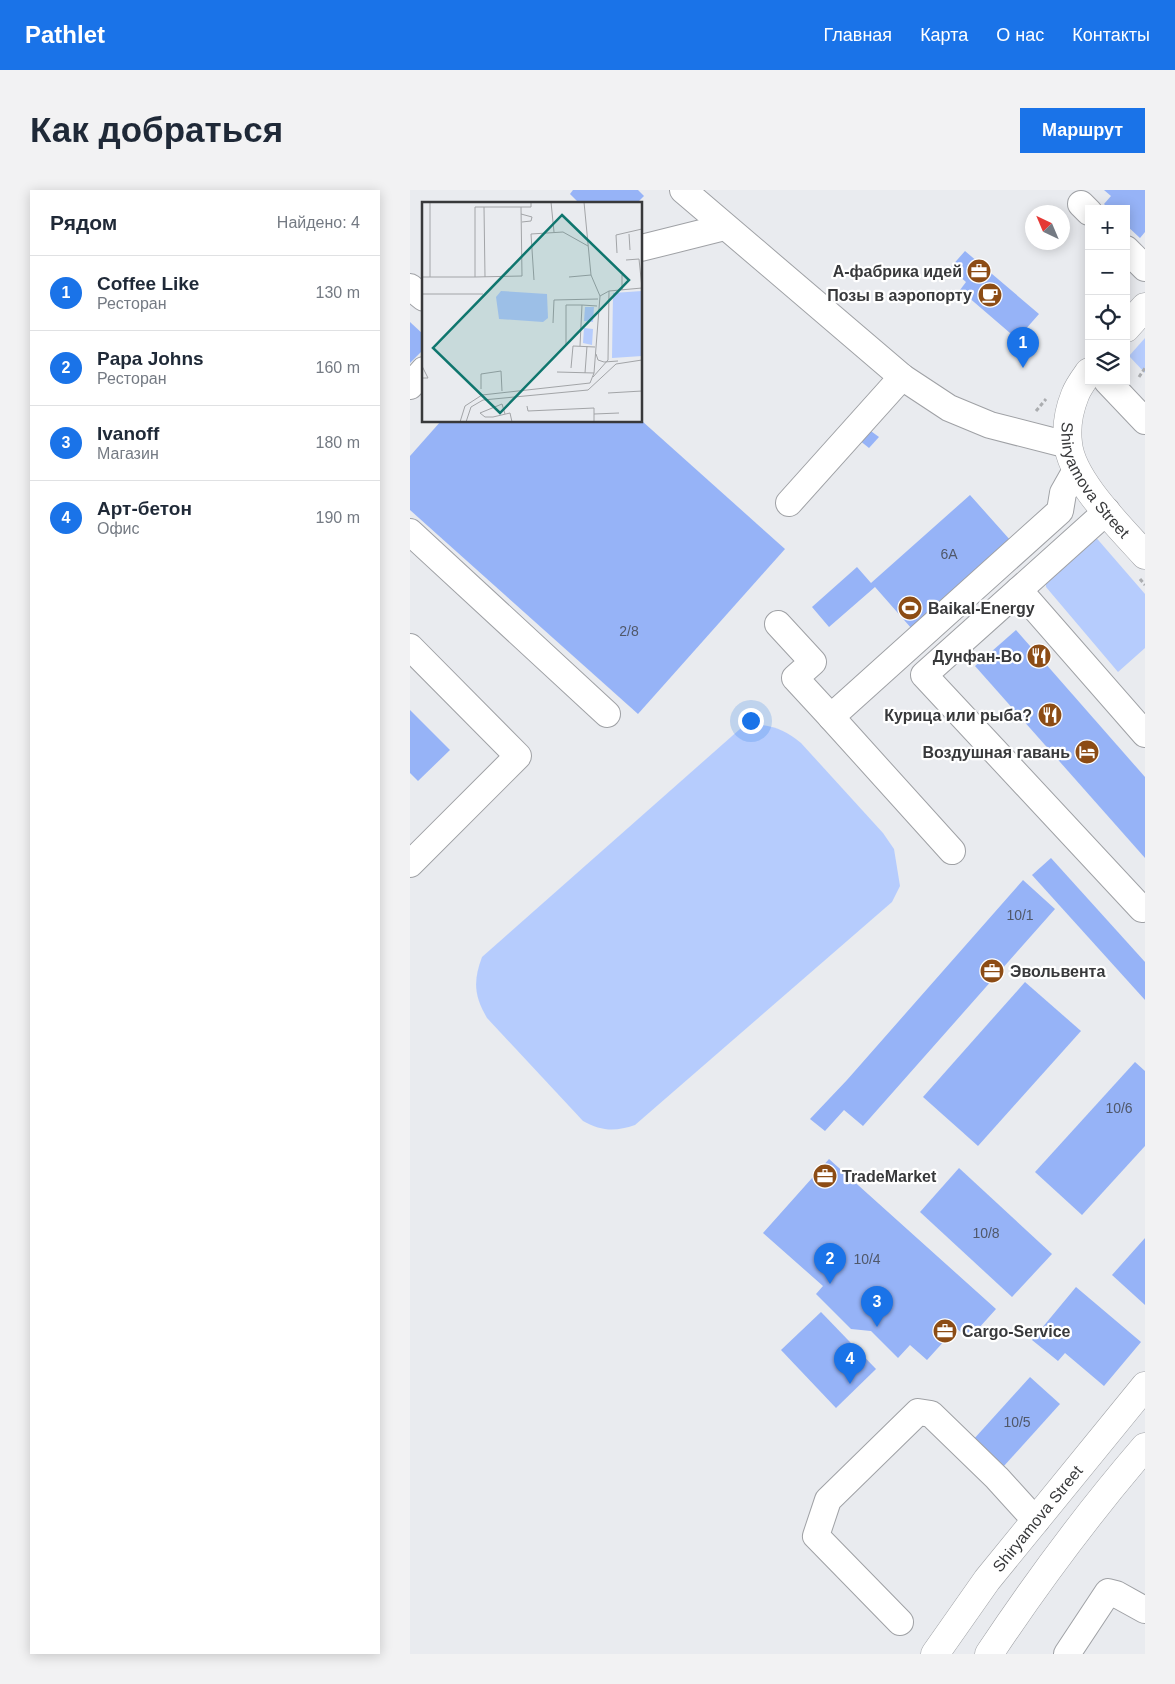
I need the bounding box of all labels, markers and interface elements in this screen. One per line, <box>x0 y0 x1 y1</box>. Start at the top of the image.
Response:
text: Pathlet <box>25 21 105 48</box>
text: Главная <box>824 25 892 45</box>
text: Карта <box>920 25 968 45</box>
text: О нас <box>996 25 1044 45</box>
text: Контакты <box>1072 25 1150 45</box>
button: Маршрут <box>1020 108 1145 153</box>
text: Как добраться <box>30 110 283 149</box>
inset map <box>422 202 642 422</box>
north arrow <box>1025 205 1070 250</box>
map controls <box>1085 205 1130 385</box>
button: + <box>1085 205 1130 250</box>
text: Рядом <box>50 211 117 234</box>
text: Найдено: 4 <box>277 214 360 231</box>
button: − <box>1085 250 1130 295</box>
office icon: А-фабрика идей <box>966 258 992 284</box>
place label: А-фабрика идей <box>833 263 962 280</box>
text: Coffee Like <box>97 273 199 294</box>
cafe icon: Позы в аэропорту <box>977 282 1003 308</box>
text: 1 <box>62 284 70 301</box>
text: 130 m <box>316 284 360 301</box>
place label: Позы в аэропорту <box>827 287 972 304</box>
text: Ресторан <box>97 295 167 312</box>
button: locate <box>1085 295 1130 340</box>
pin: 1 <box>1007 327 1039 368</box>
button: layers <box>1085 340 1130 385</box>
text: Papa Johns <box>97 348 204 369</box>
text: 2 <box>62 359 70 376</box>
text: 160 m <box>316 359 360 376</box>
text: Ресторан <box>97 370 167 387</box>
street label: Shiryamova Street <box>1058 422 1133 542</box>
text: Ivanoff <box>97 423 159 444</box>
text: 3 <box>62 434 70 451</box>
text: 180 m <box>316 434 360 451</box>
text: Магазин <box>97 445 159 462</box>
text: Арт-бетон <box>97 498 192 519</box>
text: 4 <box>62 509 70 526</box>
text: 190 m <box>316 509 360 526</box>
text: Офис <box>97 520 140 537</box>
house number: 6А <box>940 546 958 562</box>
sports icon: Baikal-Energy <box>897 595 923 621</box>
place label: Baikal-Energy <box>928 600 1035 617</box>
house number: 2/8 <box>619 623 639 639</box>
restaurant icon: Дунфан-Во <box>1026 643 1052 669</box>
place label: Дунфан-Во <box>933 648 1022 665</box>
restaurant icon: Курица или рыба? <box>1037 702 1063 728</box>
place label: Курица или рыба? <box>884 707 1032 724</box>
your location <box>738 708 764 734</box>
hotel icon: Воздушная гавань <box>1074 739 1100 765</box>
place label: Воздушная гавань <box>922 744 1070 761</box>
house number: 10/1 <box>1006 907 1034 923</box>
office icon: Эвольвента <box>979 958 1005 984</box>
place label: Эвольвента <box>1010 963 1105 980</box>
house number: 10/6 <box>1105 1100 1133 1116</box>
office icon: TradeMarket <box>812 1163 838 1189</box>
place label: TradeMarket <box>842 1168 937 1185</box>
house number: 10/8 <box>972 1225 1000 1241</box>
pin: 2 <box>814 1243 846 1284</box>
house number: 10/4 <box>853 1251 881 1267</box>
pin: 3 <box>861 1286 893 1327</box>
office icon: Cargo-Service <box>932 1318 958 1344</box>
place label: Cargo-Service <box>962 1323 1071 1340</box>
pin: 4 <box>834 1343 866 1384</box>
house number: 10/5 <box>1003 1414 1031 1430</box>
street label: Shiryamova Street <box>989 1462 1086 1575</box>

